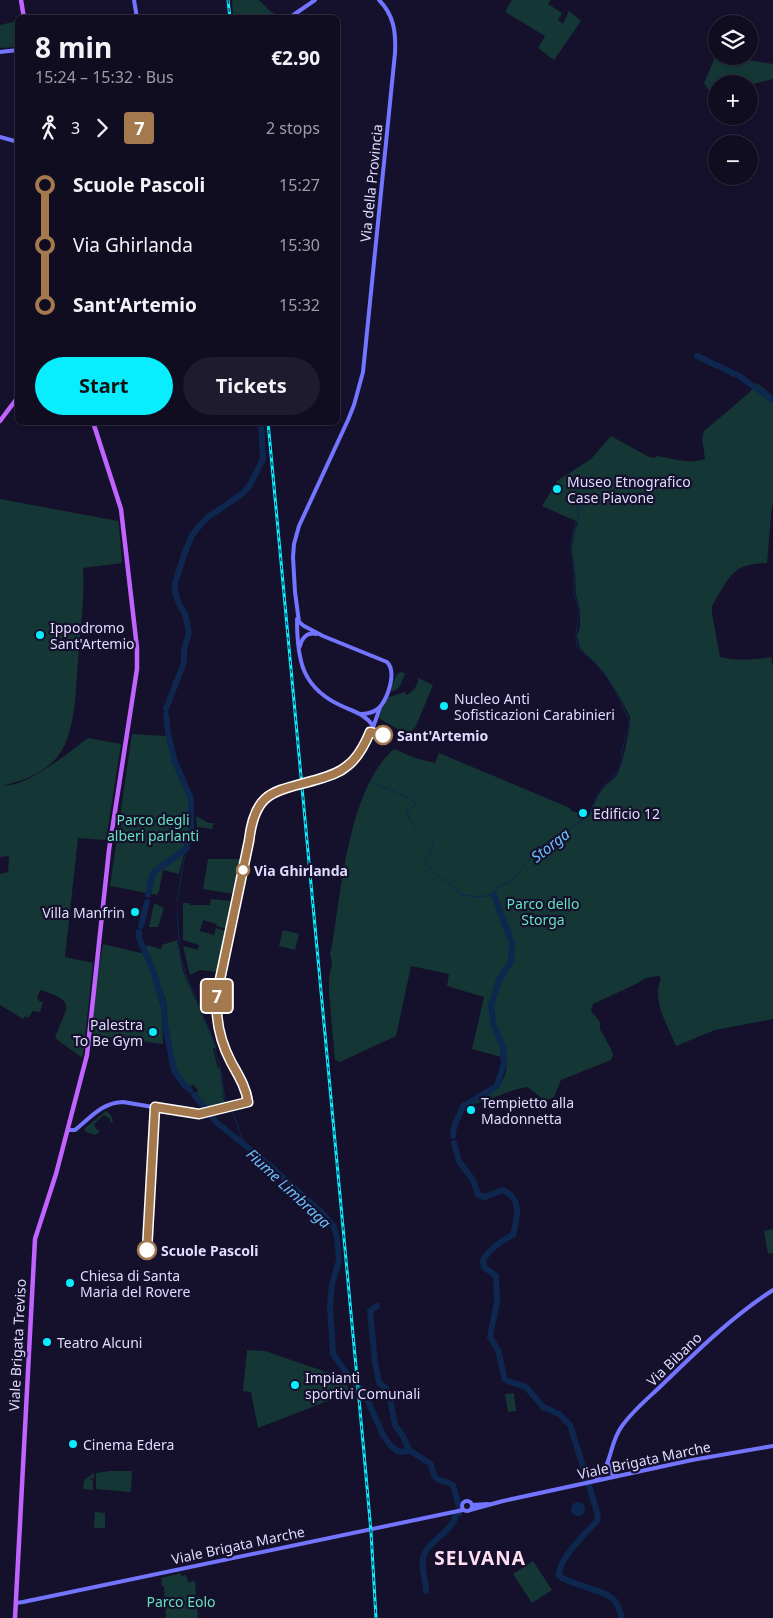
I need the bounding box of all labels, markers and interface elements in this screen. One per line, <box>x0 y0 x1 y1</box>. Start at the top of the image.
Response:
map controls <box>708 15 758 185</box>
button: layers <box>708 15 758 65</box>
text: 8 min <box>35 28 112 66</box>
text: €2.90 <box>271 45 320 71</box>
text: 15:24 – 15:32 · Bus <box>35 66 174 88</box>
button: + <box>708 75 758 125</box>
icon: walk <box>35 114 63 142</box>
icon: forward <box>88 114 116 142</box>
text: 7 <box>134 116 144 140</box>
text: 3 <box>71 117 80 139</box>
text: 2 stops <box>266 117 320 139</box>
street label: Via della Provincia <box>355 123 387 243</box>
button: − <box>708 135 758 185</box>
text: Scuole Pascoli <box>73 172 205 198</box>
text: 15:27 <box>279 174 320 196</box>
text: Via Ghirlanda <box>73 232 193 258</box>
text: 15:30 <box>279 234 320 256</box>
text: Sant'Artemio <box>73 292 197 318</box>
text: 15:32 <box>279 294 320 316</box>
button: Start <box>35 357 173 415</box>
button: Tickets <box>183 357 320 415</box>
place label: Museo Etnografico Case Piavone <box>567 472 691 507</box>
marker: Museo Etnografico Case Piavone <box>551 483 563 495</box>
place label: Ippodromo Sant'Artemio <box>50 618 135 653</box>
marker: Ippodromo Sant'Artemio <box>34 629 46 641</box>
place label: Nucleo Anti Sofisticazioni Carabinieri <box>454 689 615 724</box>
marker: Nucleo Anti Sofisticazioni Carabinieri <box>438 700 450 712</box>
marker: Sant'Artemio <box>373 725 393 745</box>
place label: Sant'Artemio <box>397 726 489 745</box>
place label: Edificio 12 <box>593 804 660 823</box>
marker: Edificio 12 <box>577 807 589 819</box>
park label: Parco degli alberi parlanti <box>107 810 199 845</box>
water label: Storga <box>526 823 574 866</box>
place label: Via Ghirlanda <box>254 861 348 880</box>
marker: Via Ghirlanda <box>236 863 250 877</box>
park label: Parco dello Storga <box>507 894 579 929</box>
place label: Villa Manfrin <box>42 903 125 922</box>
marker: Villa Manfrin <box>129 906 141 918</box>
line badge: 7 <box>201 980 233 1012</box>
text: 7 <box>212 984 222 1008</box>
place label: Palestra To Be Gym <box>73 1015 143 1050</box>
marker: Palestra To Be Gym <box>147 1026 159 1038</box>
place label: Tempietto alla Madonnetta <box>481 1093 574 1128</box>
marker: Tempietto alla Madonnetta <box>465 1104 477 1116</box>
water label: Fiume Limbraga <box>243 1144 336 1233</box>
marker: Scuole Pascoli <box>137 1240 157 1260</box>
place label: Scuole Pascoli <box>161 1241 258 1260</box>
place label: Chiesa di Santa Maria del Rovere <box>80 1266 191 1301</box>
marker: Chiesa di Santa Maria del Rovere <box>64 1277 76 1289</box>
street label: Viale Brigata Treviso <box>4 1278 30 1412</box>
street label: Via Bibano <box>642 1328 706 1390</box>
place label: Teatro Alcuni <box>57 1333 142 1352</box>
marker: Teatro Alcuni <box>41 1336 53 1348</box>
place label: Impianti sportivi Comunali <box>305 1368 420 1403</box>
marker: Impianti sportivi Comunali <box>289 1379 301 1391</box>
place label: Cinema Edera <box>83 1435 174 1454</box>
street label: Viale Brigata Marche <box>576 1437 713 1483</box>
marker: Cinema Edera <box>67 1438 79 1450</box>
street label: Viale Brigata Marche <box>170 1522 307 1568</box>
district label: SELVANA <box>434 1545 526 1571</box>
park label: Parco Eolo <box>147 1592 216 1611</box>

